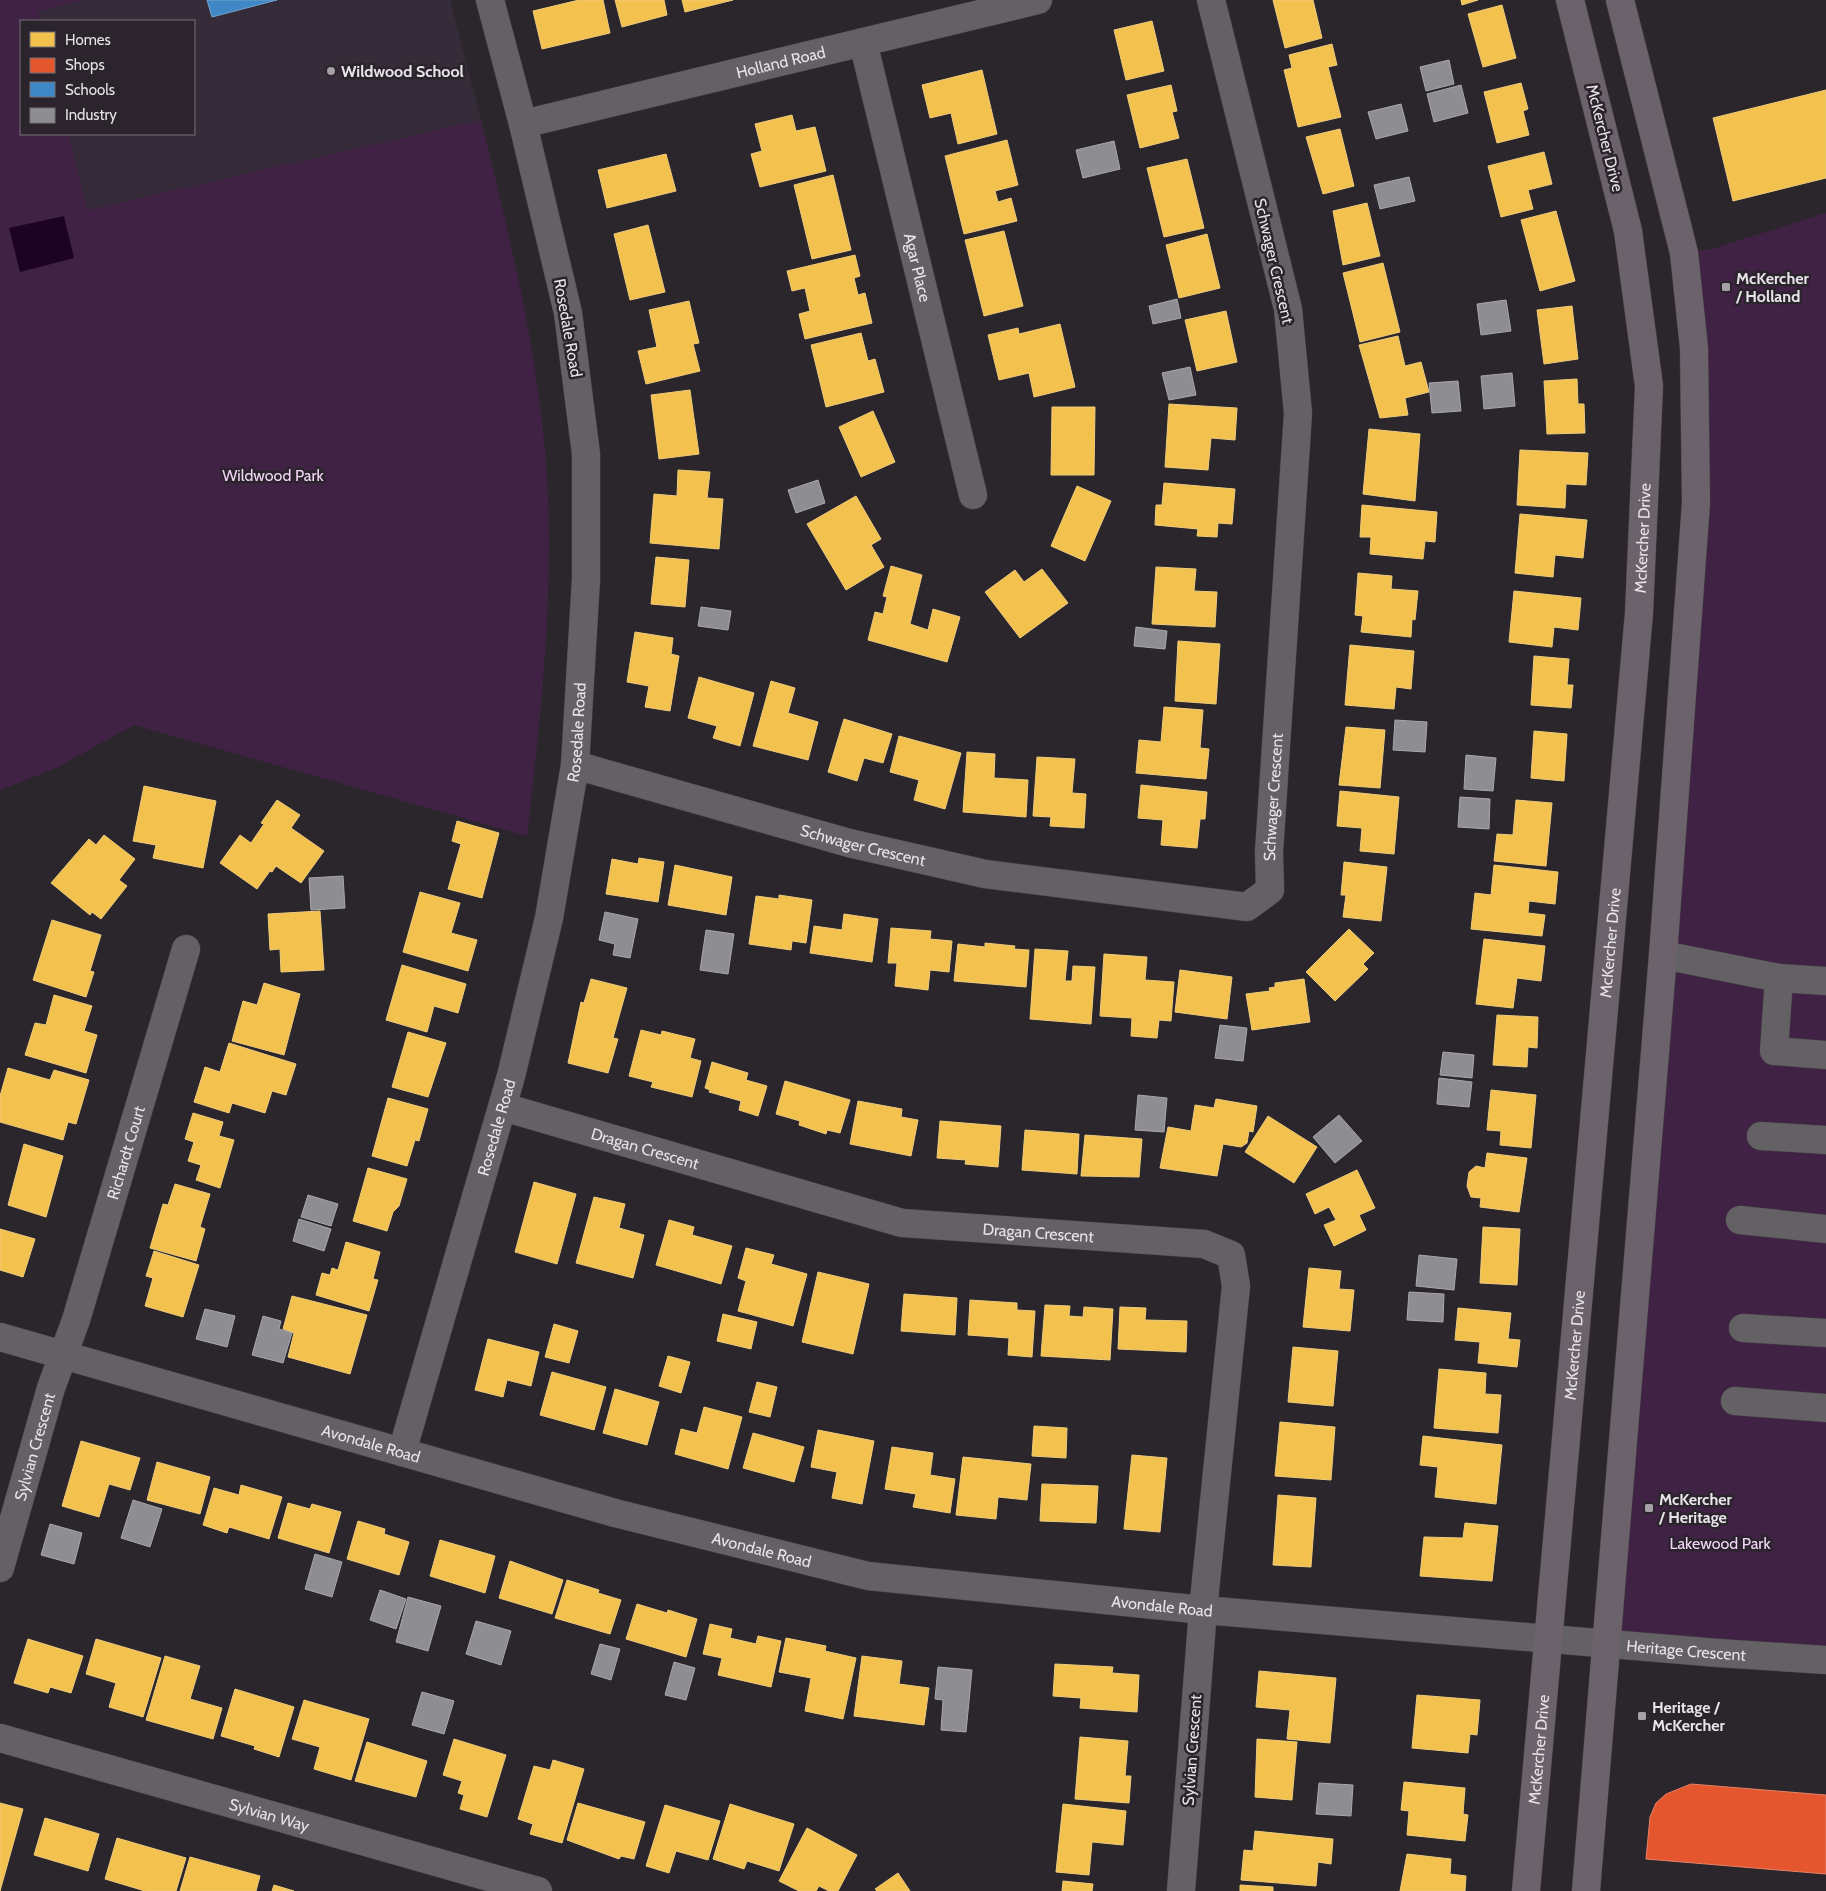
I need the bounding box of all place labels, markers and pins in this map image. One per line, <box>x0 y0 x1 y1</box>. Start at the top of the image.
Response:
place label: Wildwood School <box>341 62 464 81</box>
marker: Wildwood School <box>325 65 337 77</box>
place label: McKercher / Holland <box>1735 269 1809 306</box>
marker: McKercher / Holland <box>1720 281 1732 293</box>
place label: McKercher / Heritage <box>1658 1490 1732 1527</box>
marker: McKercher / Heritage <box>1643 1502 1655 1514</box>
place label: Heritage / McKercher <box>1652 1698 1725 1735</box>
marker: Heritage / McKercher <box>1636 1710 1648 1722</box>

